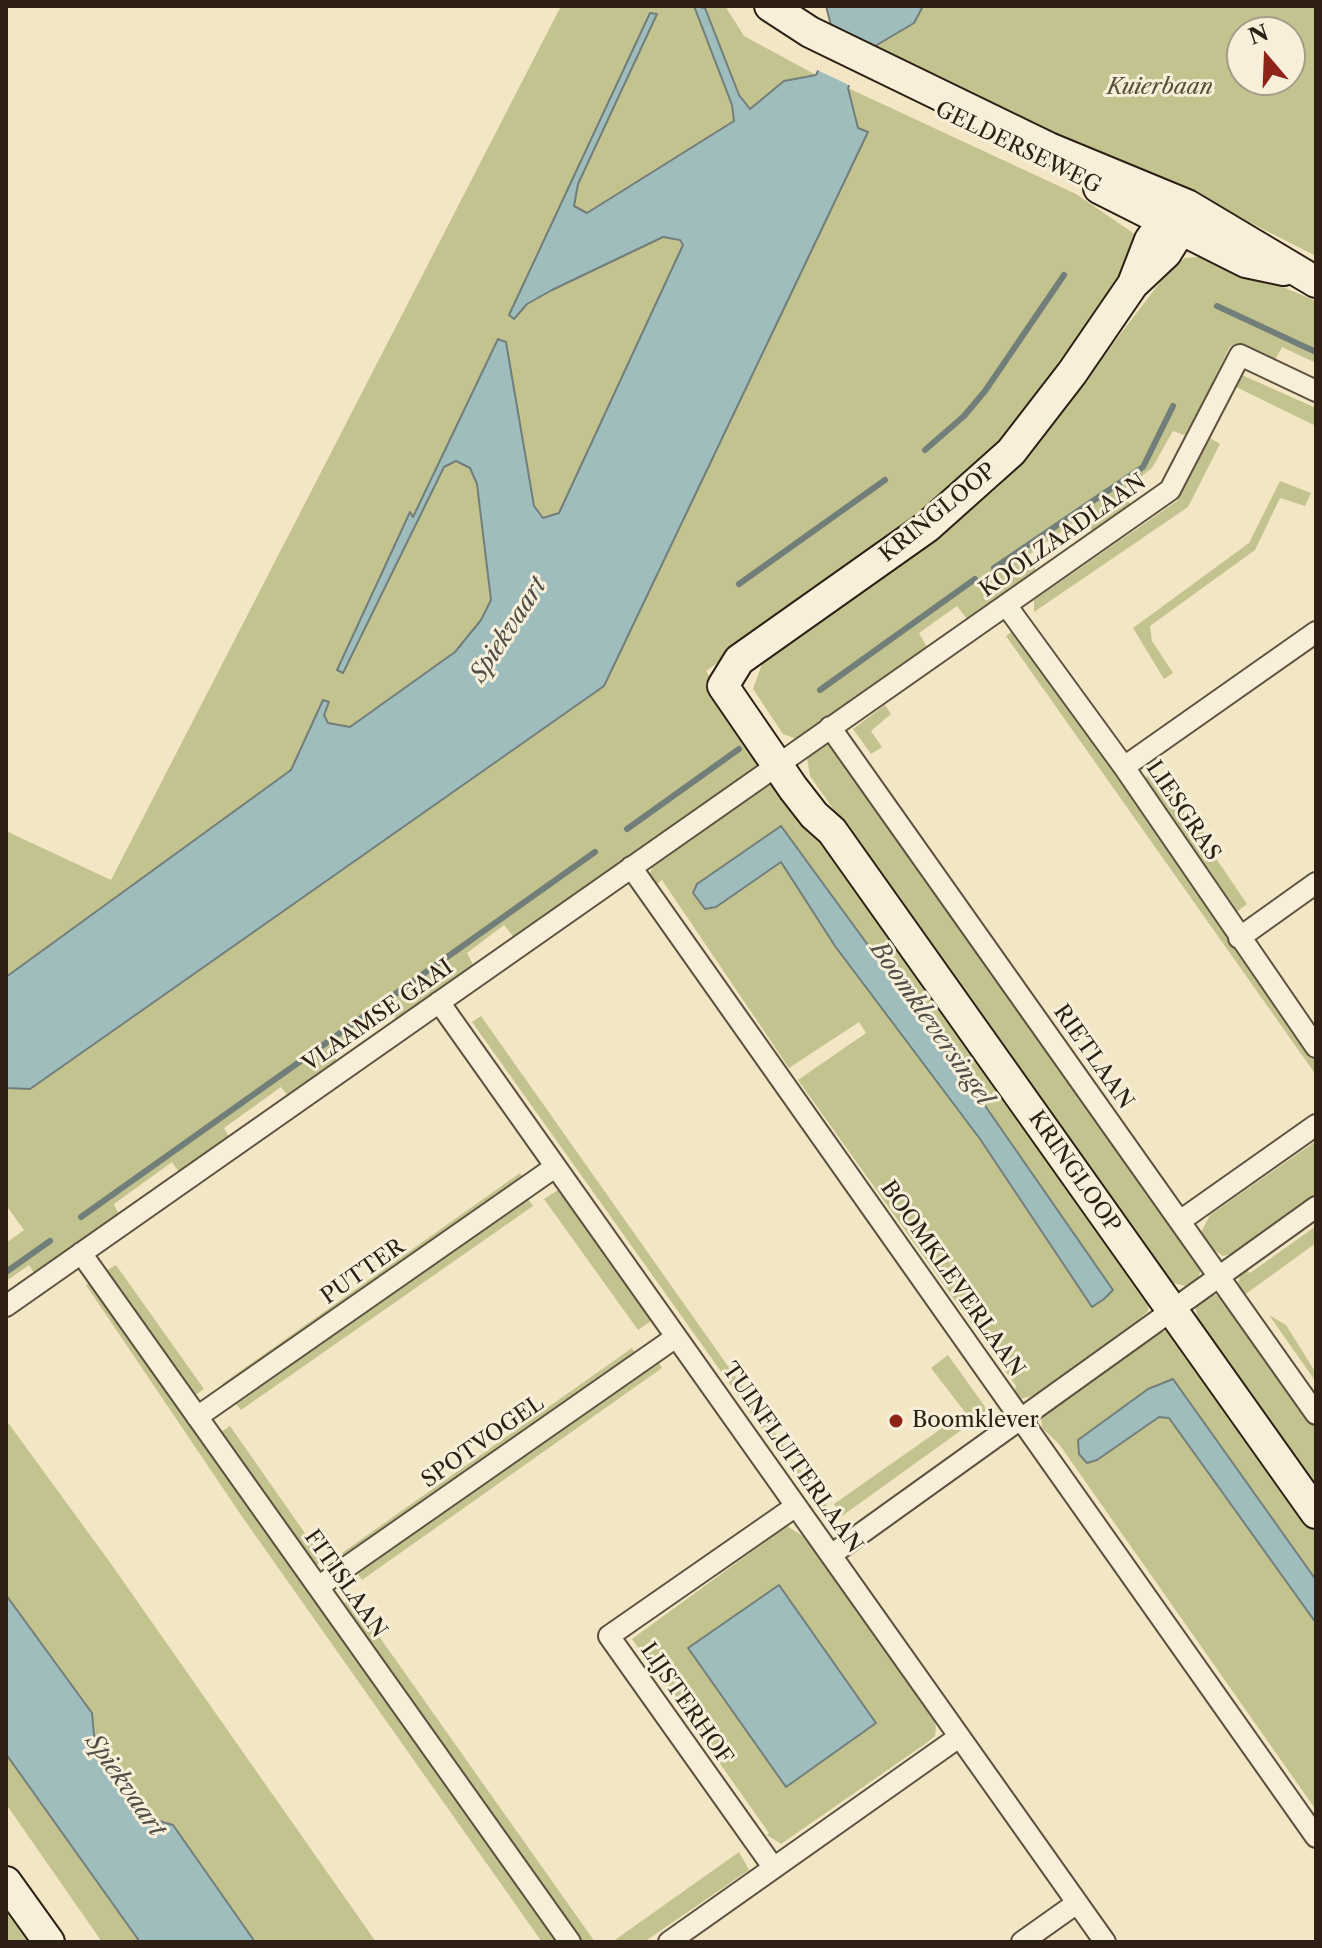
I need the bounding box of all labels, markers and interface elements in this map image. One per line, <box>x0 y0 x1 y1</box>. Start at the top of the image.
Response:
north arrow <box>1226 16 1306 96</box>
text: N <box>1245 19 1272 51</box>
park label: Kuierbaan <box>1107 75 1213 101</box>
street label: GELDERSEWEG <box>931 96 1105 200</box>
street label: KRINGLOOP <box>874 458 1002 568</box>
street label: KOOLZAADLAAN <box>975 469 1151 603</box>
water label: Spiekvaart <box>465 572 553 688</box>
street label: LIESGRAS <box>1140 756 1226 866</box>
water label: Boomkleversingel <box>864 936 998 1112</box>
street label: VLAAMSE GAAI <box>298 954 458 1078</box>
street label: RIETLAAN <box>1047 1000 1139 1114</box>
street label: KRINGLOOP <box>1022 1106 1126 1238</box>
street label: BOOMKLEVERLAAN <box>874 1176 1030 1382</box>
street label: PUTTER <box>316 1234 410 1310</box>
street label: TUINFLUITERLAAN <box>716 1358 868 1558</box>
street label: SPOTVOGEL <box>417 1390 549 1494</box>
place label: Boomklever <box>912 1408 1039 1434</box>
marker: Boomklever <box>887 1412 905 1430</box>
street label: FITISLAAN <box>298 1525 392 1643</box>
street label: LIJSTERHOF <box>634 1638 738 1770</box>
water label: Spiekvaart <box>79 1729 171 1843</box>

